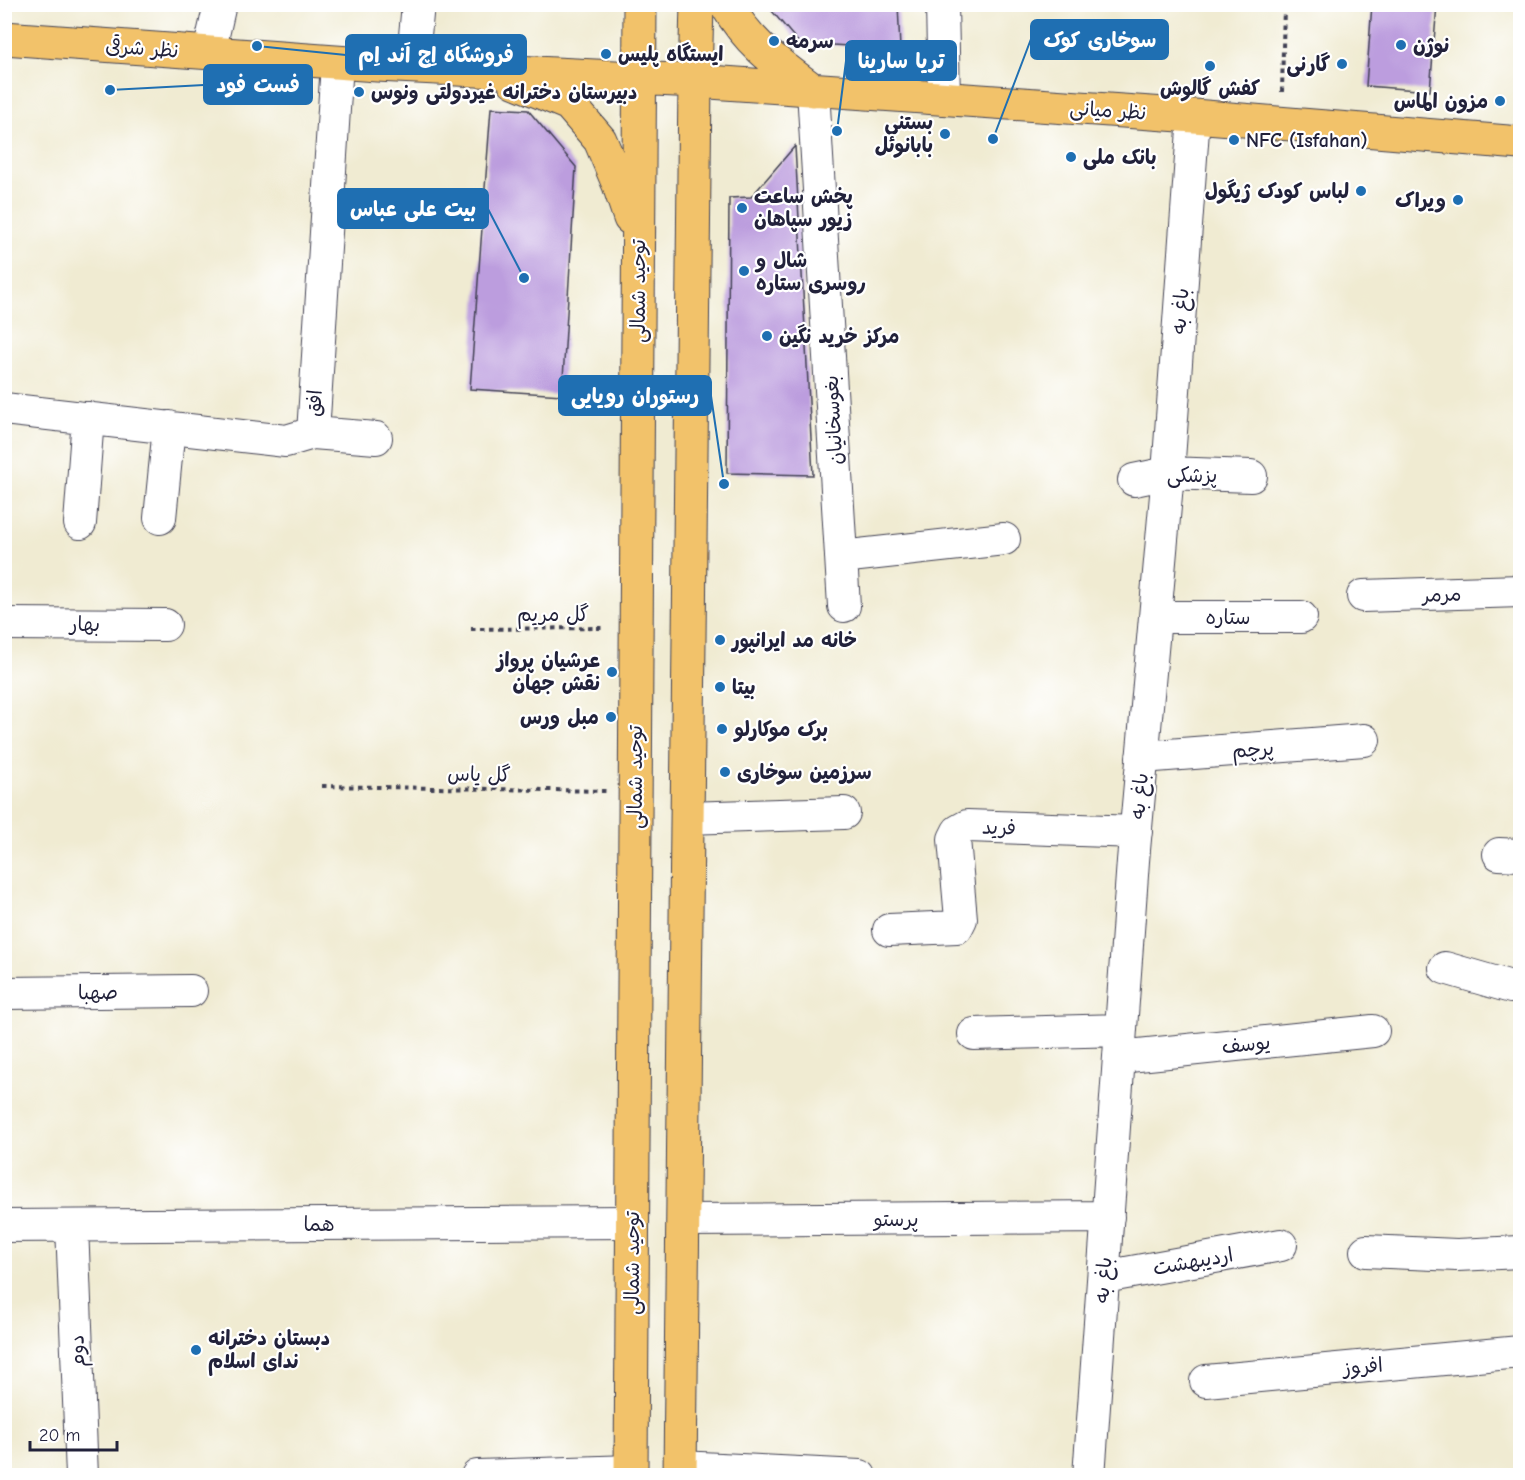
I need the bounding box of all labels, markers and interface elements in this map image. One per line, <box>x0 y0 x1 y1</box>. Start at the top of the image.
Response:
callout: سوخاری کوک <box>1031 20 1168 59</box>
text: سوخاری کوک <box>1044 28 1156 53</box>
place label: سرمه <box>786 30 834 53</box>
street label: نظر شرقی <box>105 32 179 63</box>
marker: سرمه <box>767 34 781 48</box>
place label: نوژن <box>1413 34 1449 58</box>
callout: فروشگاه اِچ اَند اِم <box>346 35 526 74</box>
marker: نوژن <box>1394 38 1408 52</box>
text: فروشگاه اِچ اَند اِم <box>358 41 514 71</box>
callout: تریا سارینا <box>846 41 956 80</box>
place label: ایستگاه پلیس <box>618 42 723 67</box>
marker: ایستگاه پلیس <box>599 47 613 61</box>
text: تریا سارینا <box>858 49 945 74</box>
place label: گارنی <box>1286 52 1330 77</box>
marker: گارنی <box>1335 57 1349 71</box>
marker: کفش گالوش <box>1203 59 1217 73</box>
callout: فست فود <box>204 65 312 104</box>
text: فست فود <box>216 73 300 98</box>
place label: کفش گالوش <box>1160 76 1260 102</box>
place label: دبیرستان دخترانه غیردولتی ونوس <box>371 81 637 105</box>
marker: دبیرستان دخترانه غیردولتی ونوس <box>352 85 366 99</box>
place label: مزون الماس <box>1394 90 1488 114</box>
marker: مزون الماس <box>1493 94 1507 108</box>
street label: نظر میانی <box>1069 96 1147 126</box>
place label: بستنی بابانوئل <box>875 111 933 158</box>
marker: بستنی بابانوئل <box>938 127 952 141</box>
place label: NFC (Isfahan) <box>1246 129 1368 152</box>
marker: NFC (Isfahan) <box>1227 133 1241 147</box>
place label: بانک ملی <box>1083 146 1156 170</box>
marker: بانک ملی <box>1064 150 1078 164</box>
place label: لباس کودک ژیگول <box>1205 179 1349 204</box>
marker: لباس کودک ژیگول <box>1354 184 1368 198</box>
place label: پخش ساعت زیور سپاهان <box>754 185 853 232</box>
callout: بیت علی عباس <box>338 189 488 228</box>
place label: ویراک <box>1395 189 1446 213</box>
marker: ویراک <box>1451 193 1465 207</box>
text: بیت علی عباس <box>350 197 476 222</box>
marker: پخش ساعت زیور سپاهان <box>735 201 749 215</box>
street label: توحید شمالی <box>627 239 651 343</box>
place label: شال و روسری ستاره <box>754 249 866 296</box>
marker: شال و روسری ستاره <box>737 264 751 278</box>
street label: باغ به <box>1167 287 1196 335</box>
place label: مرکز خرید نگین <box>779 324 899 348</box>
marker: مرکز خرید نگین <box>760 329 774 343</box>
street label: بغوسخانیان <box>820 375 847 465</box>
callout: رستوران رویایی <box>559 376 711 415</box>
text: رستوران رویایی <box>571 384 699 410</box>
street label: افق <box>302 389 327 417</box>
street label: پزشکی <box>1167 464 1217 488</box>
street label: مرمر <box>1420 582 1462 607</box>
street label: گل مریم <box>517 603 589 629</box>
street label: ستاره <box>1206 606 1250 629</box>
street label: بهار <box>68 613 100 636</box>
place label: خانه مد ایرانپور <box>730 629 857 654</box>
marker: خانه مد ایرانپور <box>713 633 727 647</box>
place label: عرشیان پرواز نقش جهان <box>495 649 600 695</box>
marker: عرشیان پرواز نقش جهان <box>605 665 619 679</box>
place label: بیتا <box>732 676 756 700</box>
marker: بیتا <box>713 680 727 694</box>
place label: مبل ورس <box>520 706 599 730</box>
marker: مبل ورس <box>604 710 618 724</box>
place label: برک موکارلو <box>733 718 828 742</box>
marker: برک موکارلو <box>715 722 729 736</box>
street label: توحید شمالی <box>624 725 648 829</box>
street label: پرچم <box>1231 737 1275 765</box>
place label: سرزمین سوخاری <box>737 761 872 785</box>
street label: گل یاس <box>447 762 511 787</box>
marker: سرزمین سوخاری <box>718 765 732 779</box>
street label: باغ به <box>1126 772 1155 820</box>
street label: فرید <box>982 815 1016 840</box>
street label: صهبا <box>78 981 118 1004</box>
street label: یوسف <box>1221 1031 1271 1058</box>
street label: پرستو <box>873 1208 918 1232</box>
street label: توحید شمالی <box>621 1211 645 1315</box>
street label: هما <box>303 1213 335 1236</box>
street label: اردیبهشت <box>1151 1243 1235 1280</box>
street label: باغ به <box>1090 1256 1119 1304</box>
place label: دبستان دخترانه ندای اسلام <box>208 1327 330 1376</box>
street label: دوم <box>65 1334 94 1368</box>
marker: دبستان دخترانه ندای اسلام <box>189 1343 203 1357</box>
street label: افروز <box>1340 1353 1384 1380</box>
scale bar <box>30 1414 117 1452</box>
text: 20 m <box>39 1425 80 1446</box>

